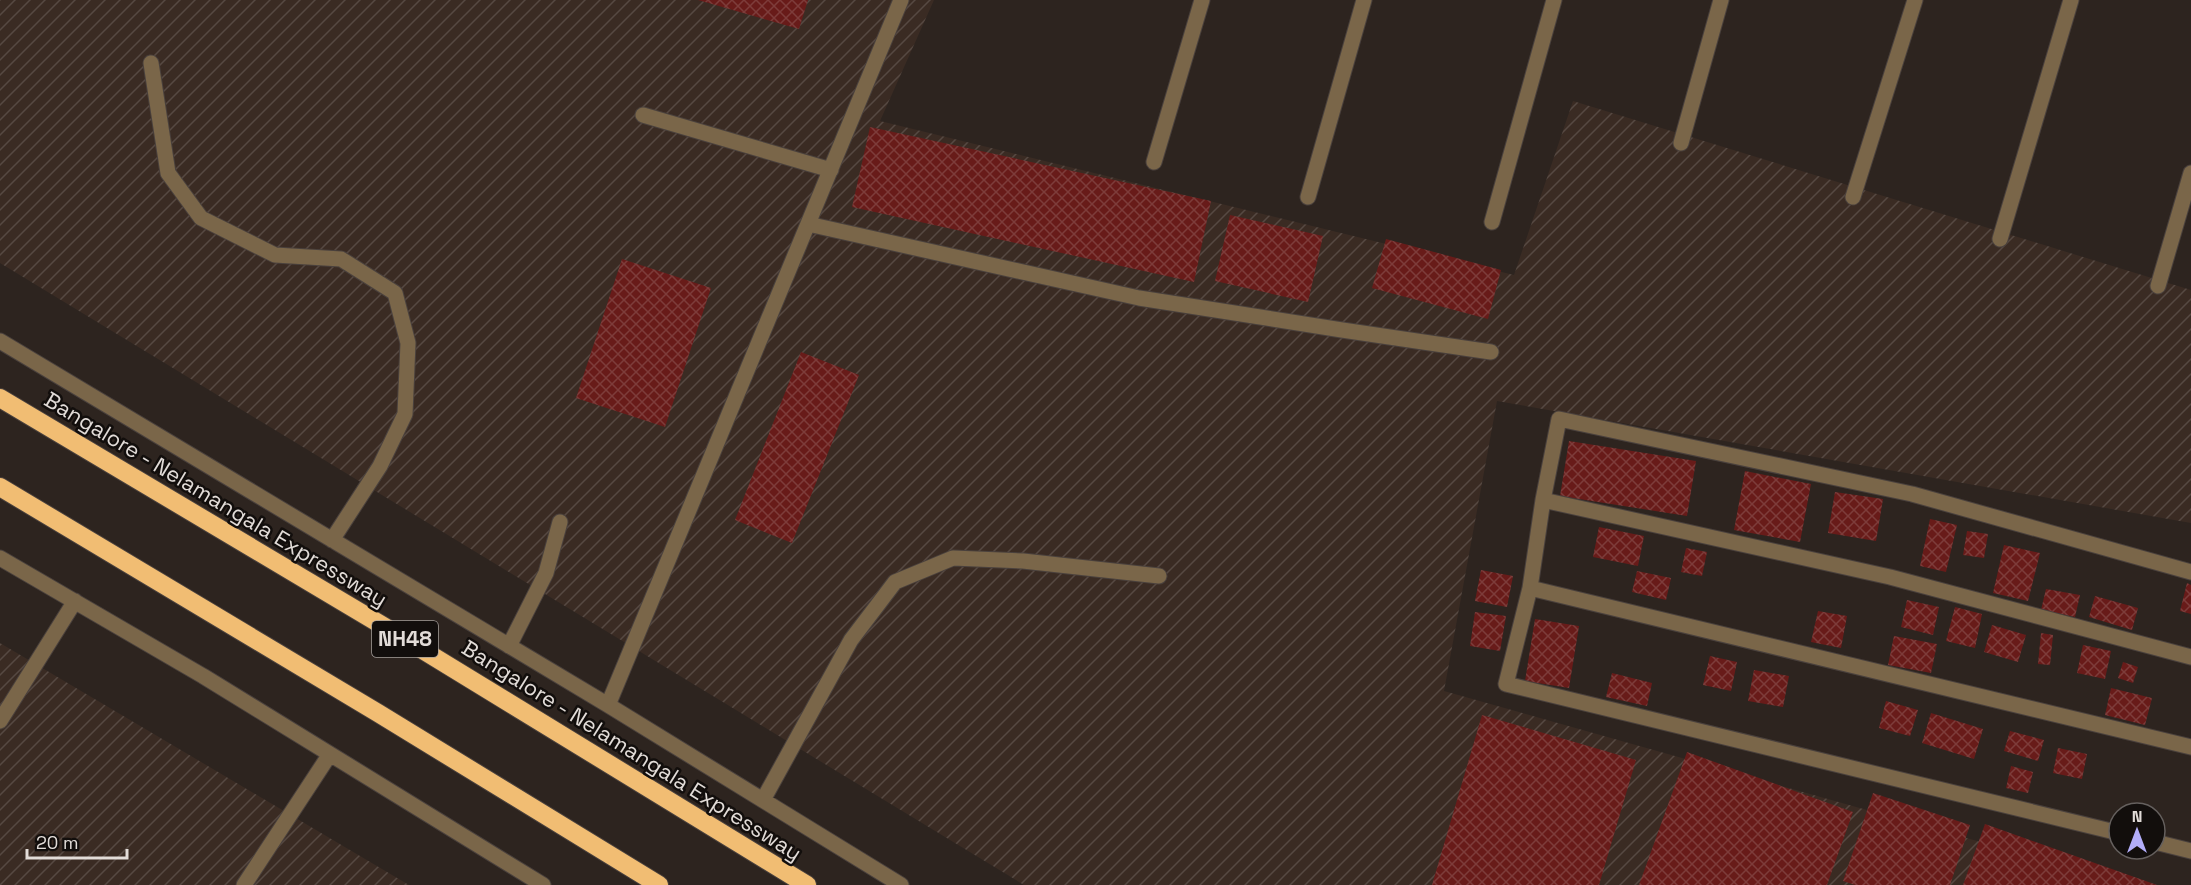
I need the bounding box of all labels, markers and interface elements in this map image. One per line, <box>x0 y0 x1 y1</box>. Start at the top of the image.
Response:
street label: Bangalore - Nelamangala Expressway <box>39 385 393 613</box>
road number: NH48 <box>372 621 438 657</box>
street label: Bangalore - Nelamangala Expressway <box>457 633 807 867</box>
north arrow <box>2107 801 2167 861</box>
text: N <box>2132 806 2142 827</box>
scale bar <box>27 822 128 860</box>
text: 20 m <box>36 831 79 854</box>

